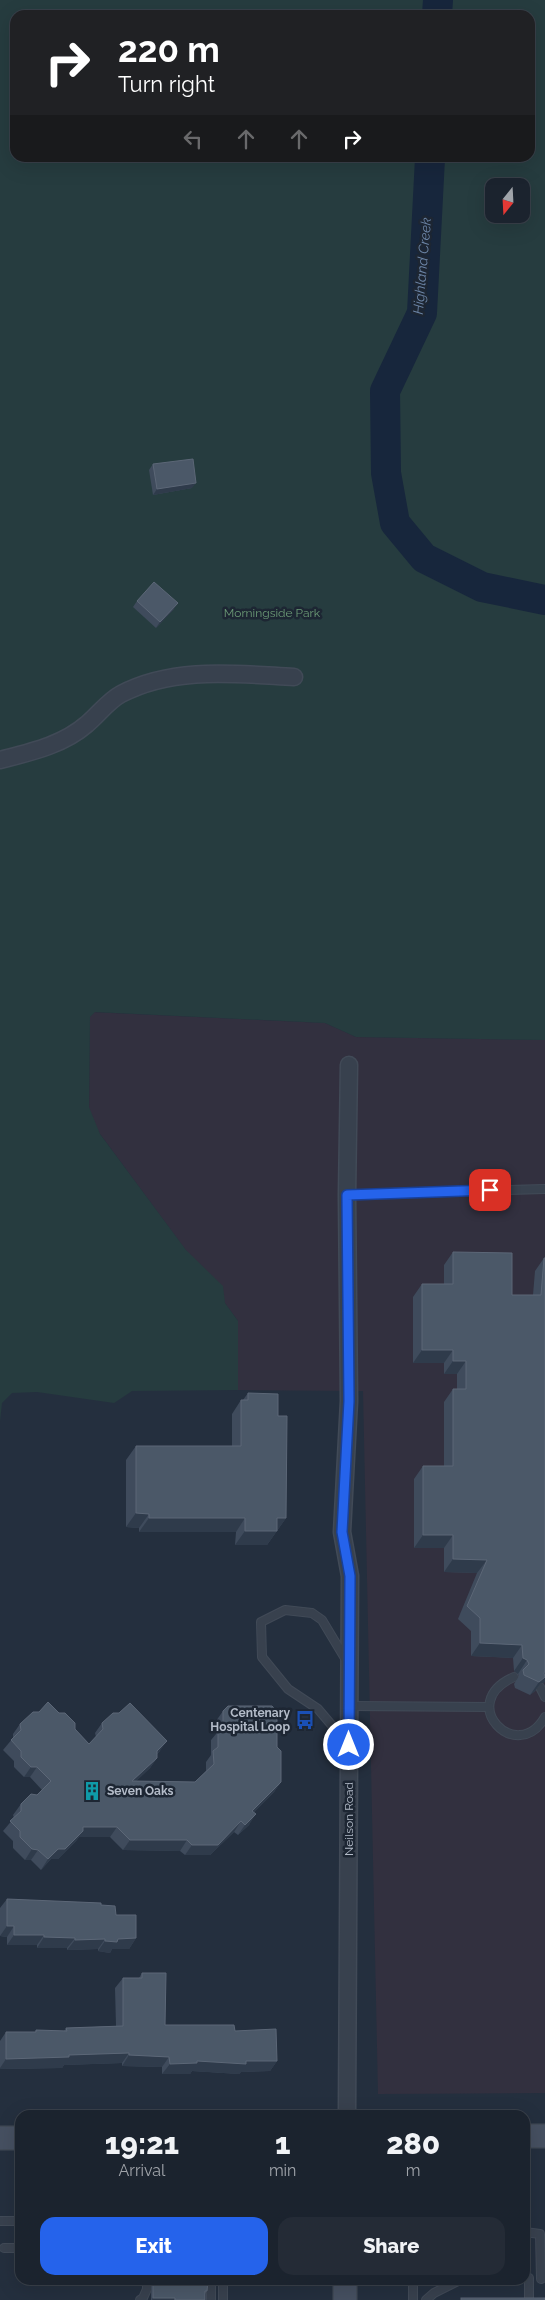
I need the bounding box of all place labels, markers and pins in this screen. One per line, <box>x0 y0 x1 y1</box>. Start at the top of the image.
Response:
pin <box>469 1169 511 1211</box>
place label: Centenary Hospital Loop <box>210 1706 290 1734</box>
bus stop icon: Centenary Hospital Loop <box>294 1709 316 1731</box>
building icon: Seven Oaks <box>81 1780 103 1802</box>
place label: Seven Oaks <box>107 1784 174 1798</box>

